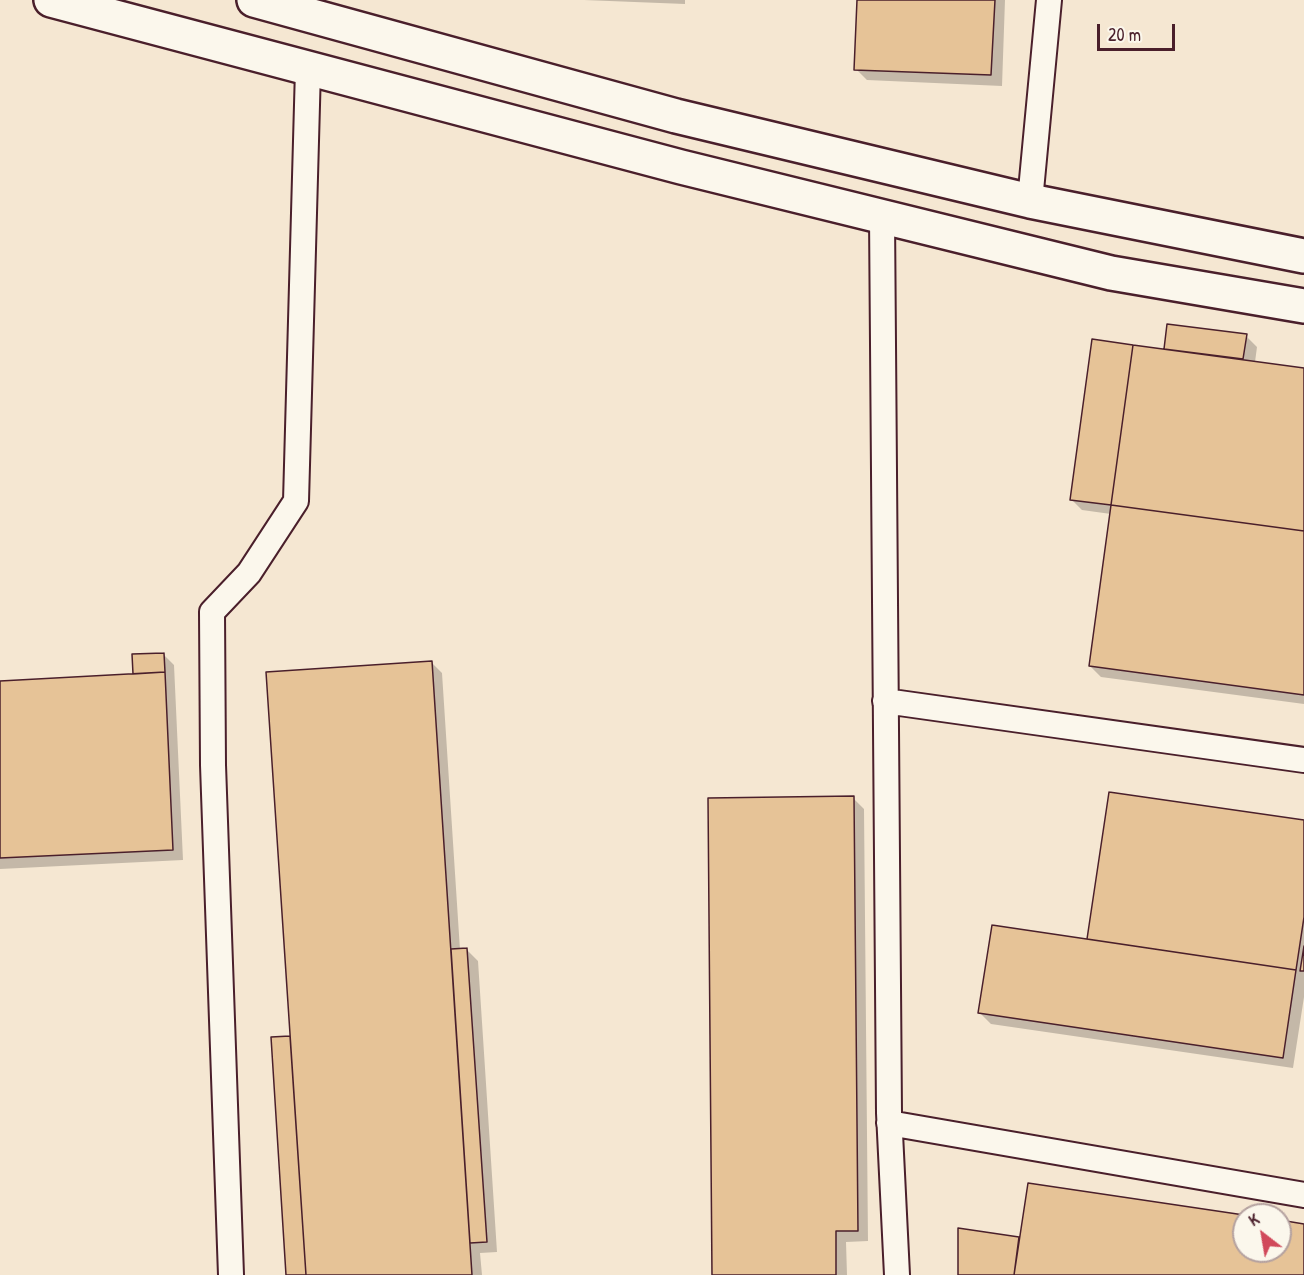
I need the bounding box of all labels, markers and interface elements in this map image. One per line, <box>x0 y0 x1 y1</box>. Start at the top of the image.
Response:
scale bar <box>1100 12 1178 50</box>
text: 20 m <box>1108 22 1141 47</box>
north arrow <box>1232 1203 1292 1263</box>
text: K <box>1245 1208 1263 1231</box>

